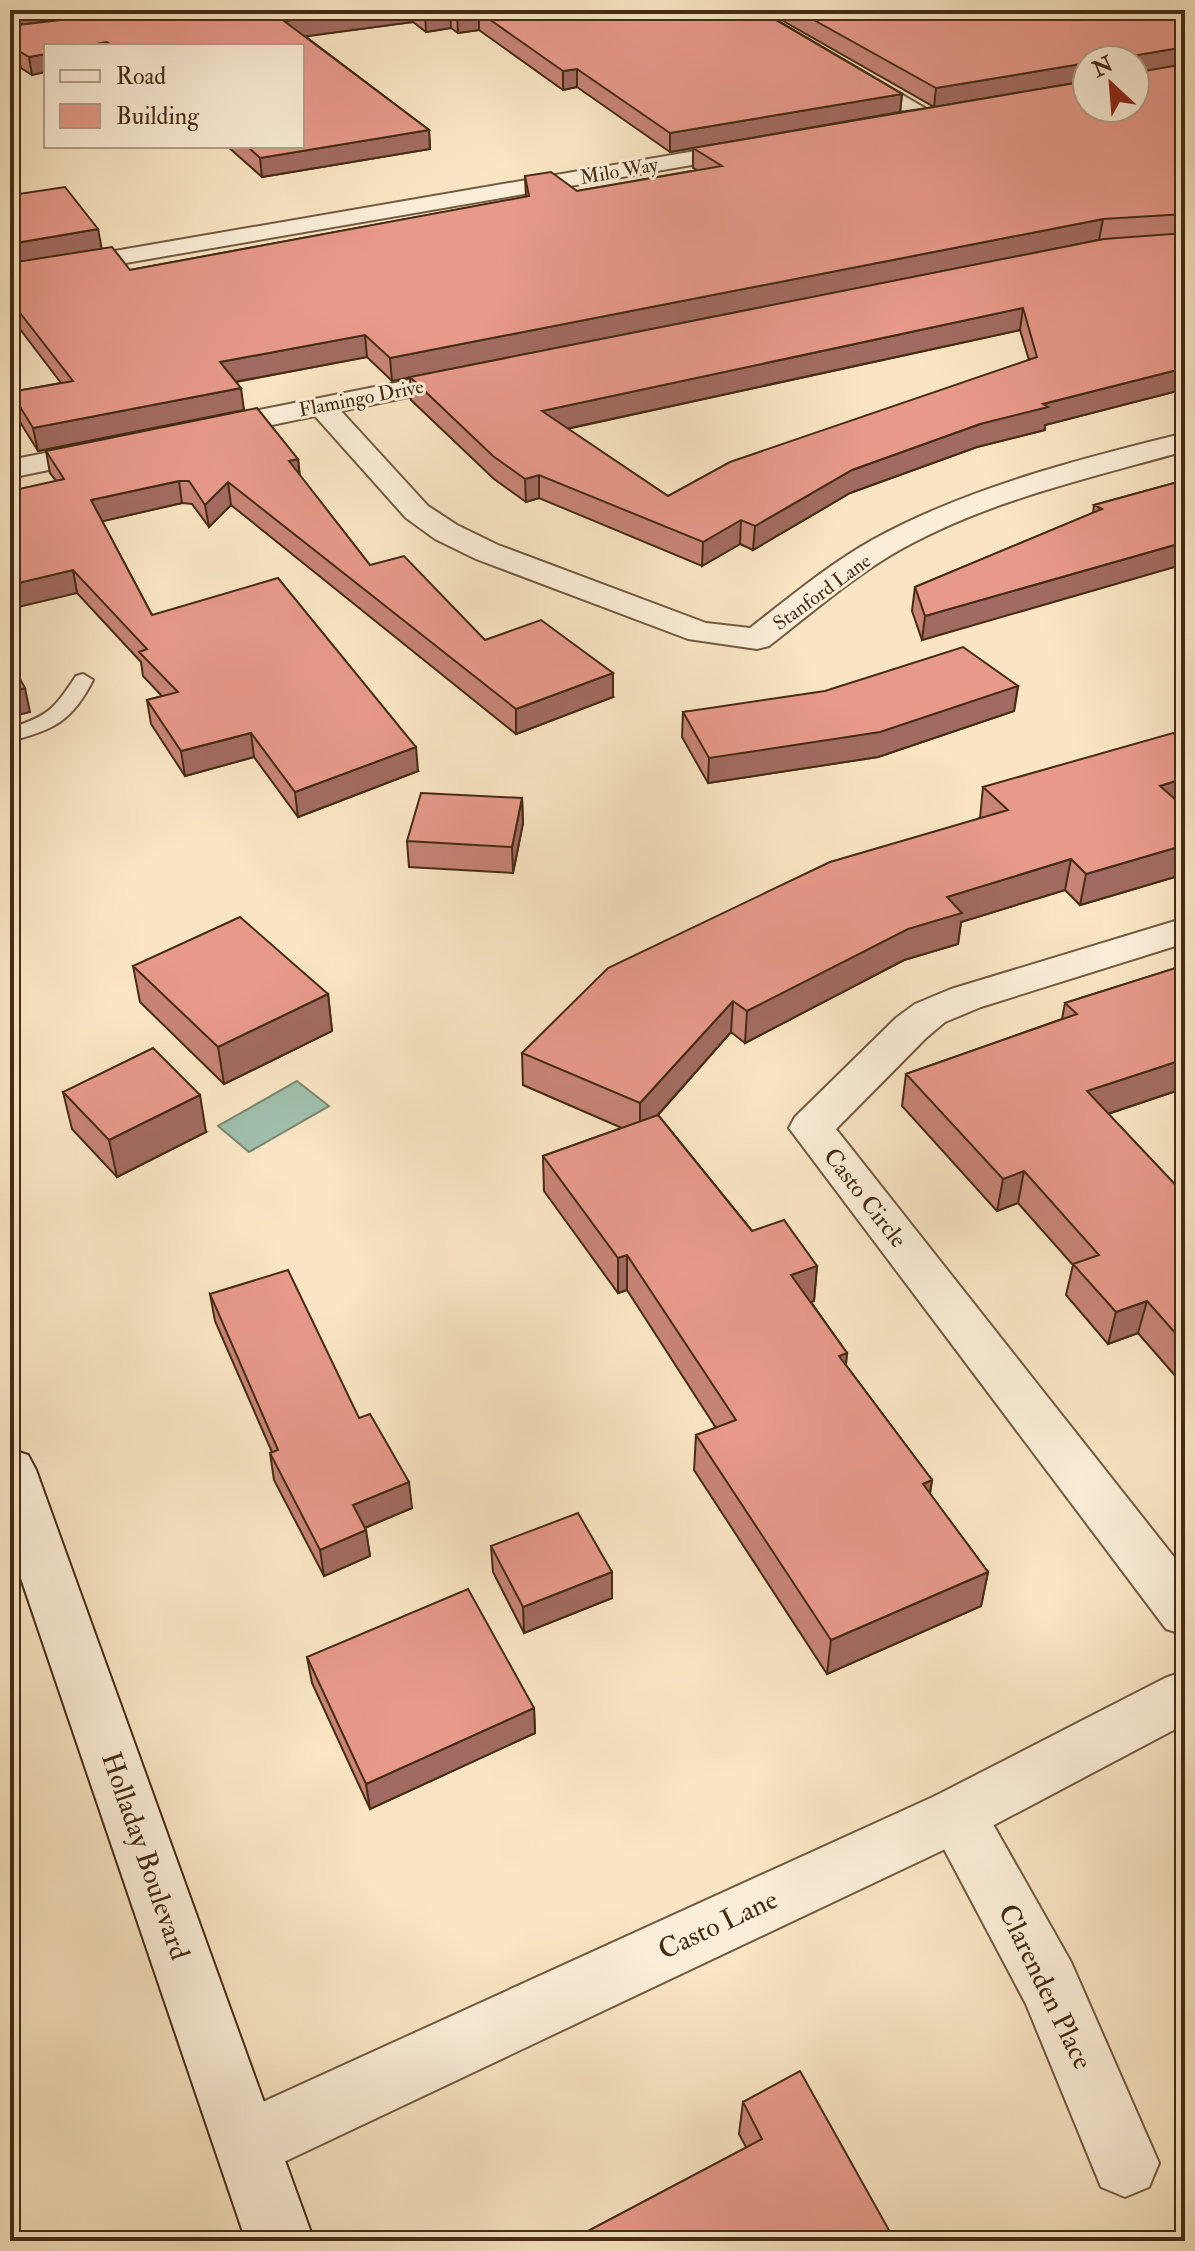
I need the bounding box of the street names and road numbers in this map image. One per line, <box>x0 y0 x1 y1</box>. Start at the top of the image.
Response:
street label: Milo Way <box>578 152 661 190</box>
street label: Flamingo Drive <box>297 374 425 422</box>
street label: Stanford Lane <box>768 548 876 636</box>
street label: Casto Circle <box>816 1142 914 1254</box>
street label: Holladay Boulevard <box>93 1747 197 1965</box>
street label: Casto Lane <box>653 1882 784 1968</box>
street label: Clarenden Place <box>990 1899 1100 2076</box>

